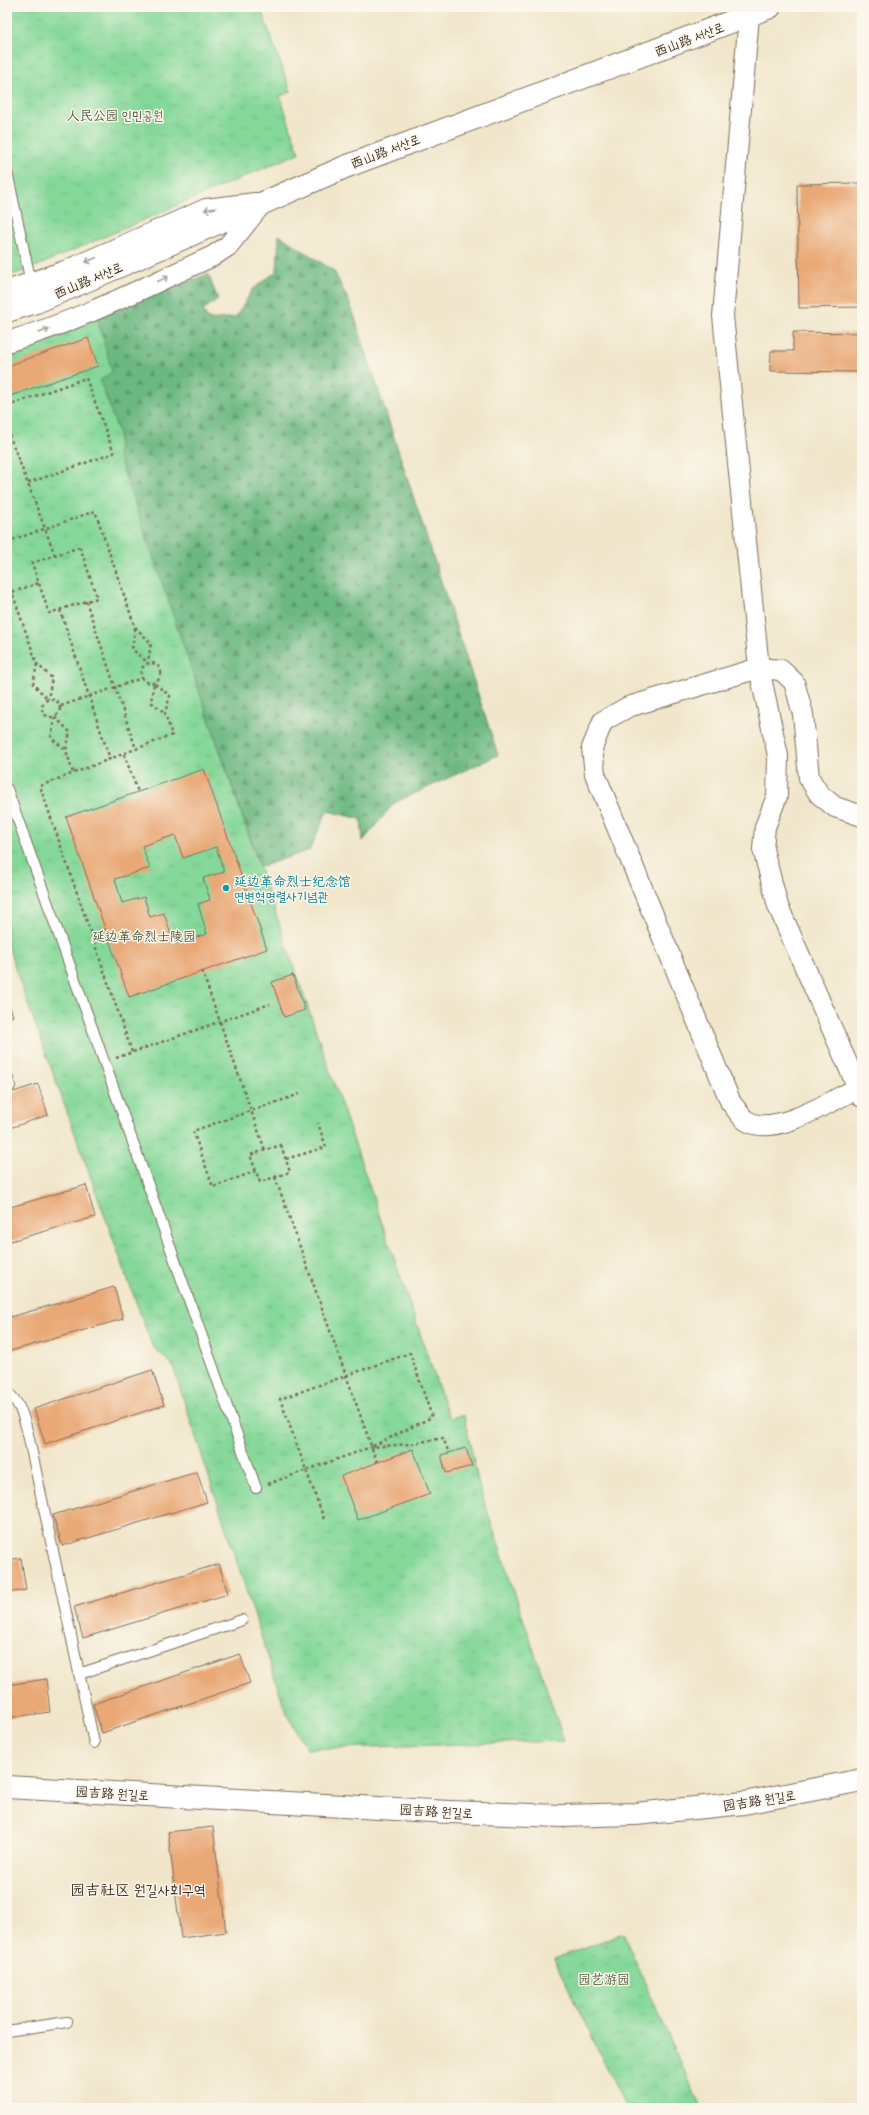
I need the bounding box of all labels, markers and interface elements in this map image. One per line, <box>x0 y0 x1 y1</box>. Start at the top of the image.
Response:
street label: 西山路 서산로 <box>652 19 728 63</box>
park label: 人民公园 인민공원 <box>67 108 163 127</box>
street label: 西山路 서산로 <box>348 131 424 175</box>
one-way arrow <box>204 205 217 213</box>
one-way arrow <box>85 257 97 264</box>
street label: 西山路 서산로 <box>51 259 126 305</box>
one-way arrow <box>157 275 169 282</box>
one-way arrow <box>38 326 50 334</box>
place label: 延边革命烈士纪念馆 연변혁명렬사기념관 <box>234 874 351 908</box>
marker: 延边革命烈士纪念馆 연변혁명렬사기념관 <box>221 883 231 893</box>
park label: 延边革命烈士陵园 <box>92 929 196 948</box>
street label: 园吉路 원길로 <box>75 1784 149 1807</box>
street label: 园吉路 원길로 <box>722 1787 797 1818</box>
street label: 园吉路 원길로 <box>399 1802 473 1825</box>
district label: 园吉社区 원길사회구역 <box>70 1881 206 1903</box>
park label: 园艺游园 <box>578 1972 630 1991</box>

